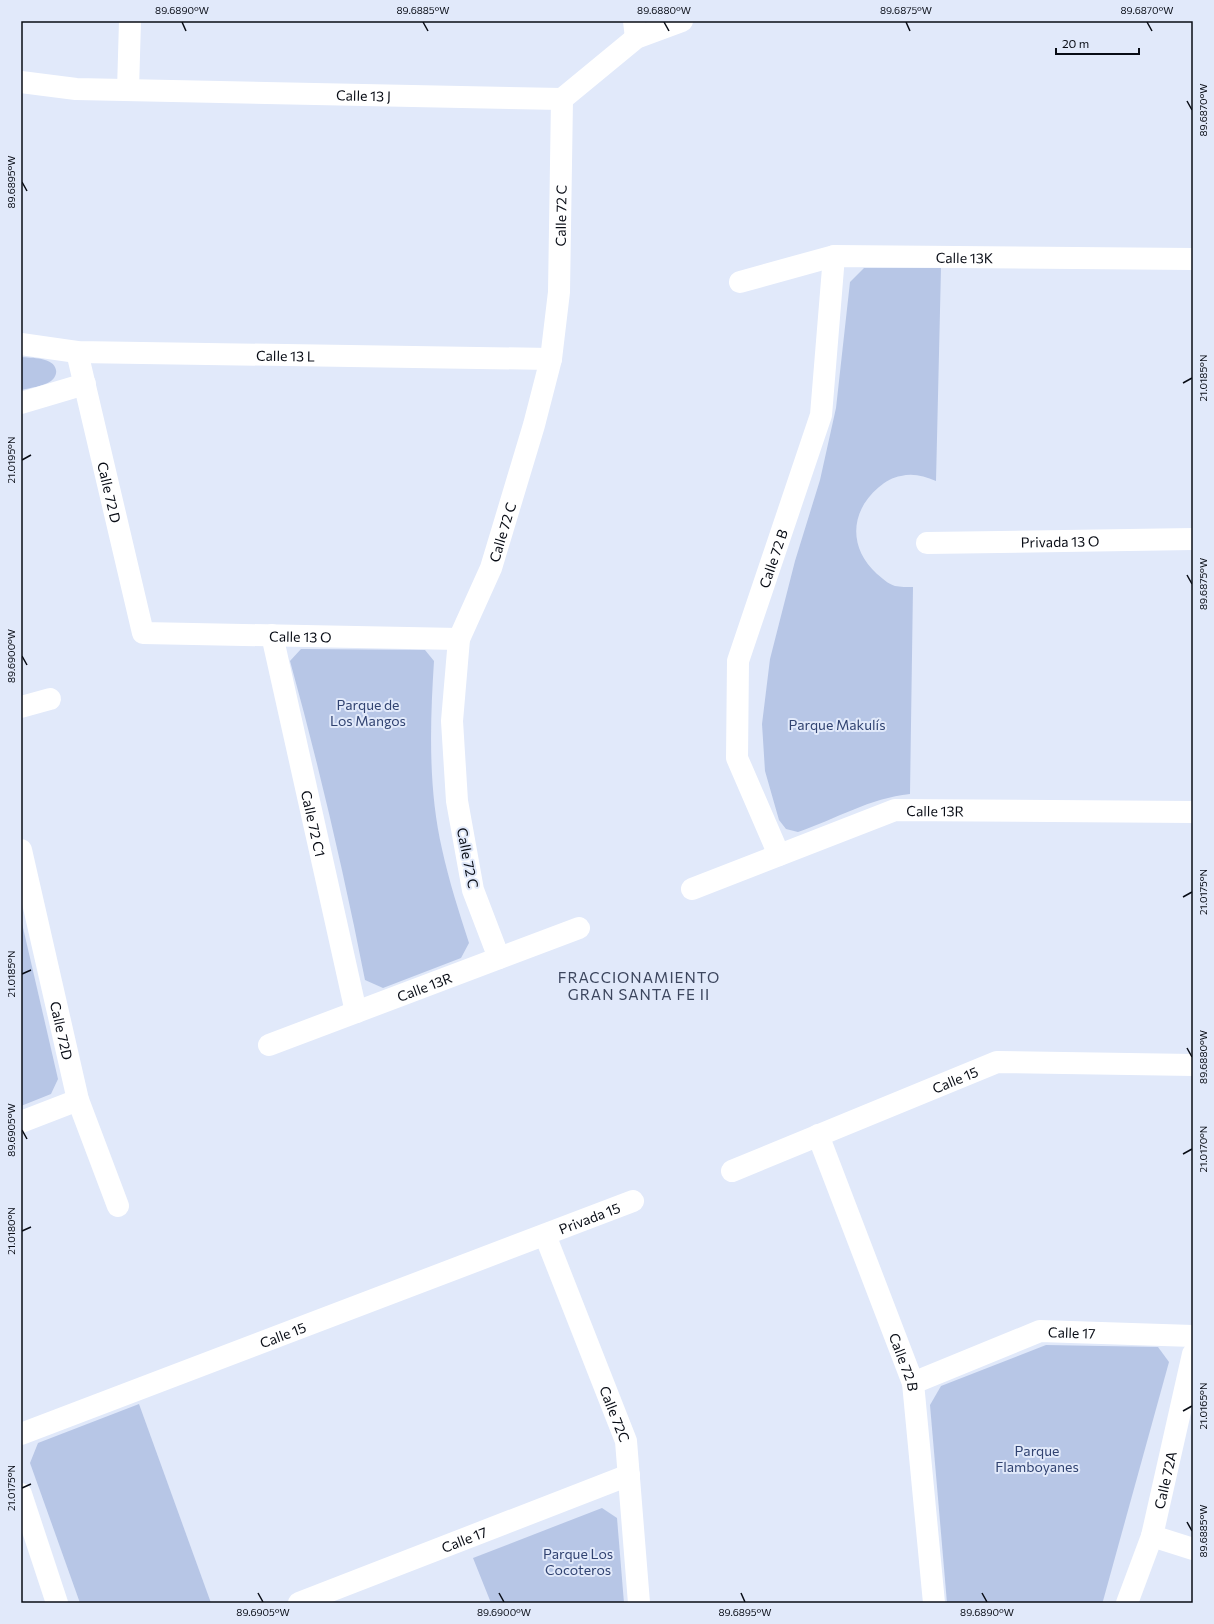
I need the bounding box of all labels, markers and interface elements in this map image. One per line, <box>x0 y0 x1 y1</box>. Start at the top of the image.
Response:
text: 89.6890°W <box>155 4 209 16</box>
text: 89.6885°W <box>396 4 450 16</box>
text: 89.6880°W <box>637 4 691 16</box>
text: 89.6875°W <box>880 4 932 16</box>
text: 89.6870°W <box>1121 4 1173 16</box>
scale bar <box>1056 30 1139 56</box>
text: 20 m <box>1062 36 1089 50</box>
text: 89.6870°W <box>1197 84 1209 136</box>
street label: Calle 13 J <box>336 86 391 104</box>
text: 89.6895°W <box>5 155 17 209</box>
street label: Calle 72 C <box>551 185 569 246</box>
street label: Calle 13K <box>936 248 993 266</box>
street label: Calle 13 L <box>256 346 315 364</box>
text: 21.0185°N <box>1197 355 1209 401</box>
text: 21.0195°N <box>5 437 17 483</box>
street label: Calle 72 D <box>95 460 125 524</box>
street label: Calle 72 C <box>485 500 519 564</box>
street label: Calle 72 B <box>755 527 790 590</box>
street label: Privada 13 O <box>1021 532 1099 550</box>
text: 89.6875°W <box>1197 558 1209 610</box>
street label: Calle 13 O <box>269 627 332 645</box>
text: 89.6900°W <box>5 629 17 683</box>
park label: Parque de Los Mangos <box>330 696 406 729</box>
park label: Parque Makulís <box>788 716 886 733</box>
street label: Calle 72 C1 <box>298 789 330 858</box>
street label: Calle 13R <box>906 802 964 819</box>
street label: Calle 72 C <box>454 826 482 890</box>
text: 21.0175°N <box>1197 869 1209 915</box>
text: 21.0185°N <box>5 951 17 997</box>
street label: Calle 13R <box>394 968 454 1004</box>
district label: FRACCIONAMIENTO GRAN SANTA FE II <box>558 968 720 1003</box>
street label: Calle 72D <box>47 999 77 1061</box>
text: 89.6880°W <box>1197 1030 1209 1084</box>
street label: Calle 15 <box>929 1062 980 1096</box>
text: 89.6905°W <box>5 1103 17 1157</box>
text: 21.0170°N <box>1197 1126 1209 1172</box>
street label: Privada 15 <box>556 1198 622 1237</box>
text: 21.0180°N <box>5 1207 17 1255</box>
street label: Calle 15 <box>257 1318 308 1351</box>
street label: Calle 17 <box>1048 1323 1096 1341</box>
street label: Calle 72 B <box>886 1330 922 1392</box>
street label: Calle 72C <box>597 1383 634 1444</box>
text: 21.0165°N <box>1197 1383 1209 1429</box>
park label: Parque Flamboyanes <box>995 1442 1079 1475</box>
street label: Calle 72A <box>1150 1449 1179 1511</box>
text: 21.0175°N <box>5 1465 17 1511</box>
text: 89.6885°W <box>1197 1504 1209 1558</box>
street label: Calle 17 <box>439 1522 489 1556</box>
park label: Parque Los Cocoteros <box>543 1545 613 1578</box>
text: 89.6905°W <box>236 1606 290 1618</box>
text: 89.6900°W <box>477 1606 531 1618</box>
text: 89.6895°W <box>718 1606 772 1618</box>
text: 89.6890°W <box>960 1606 1014 1618</box>

